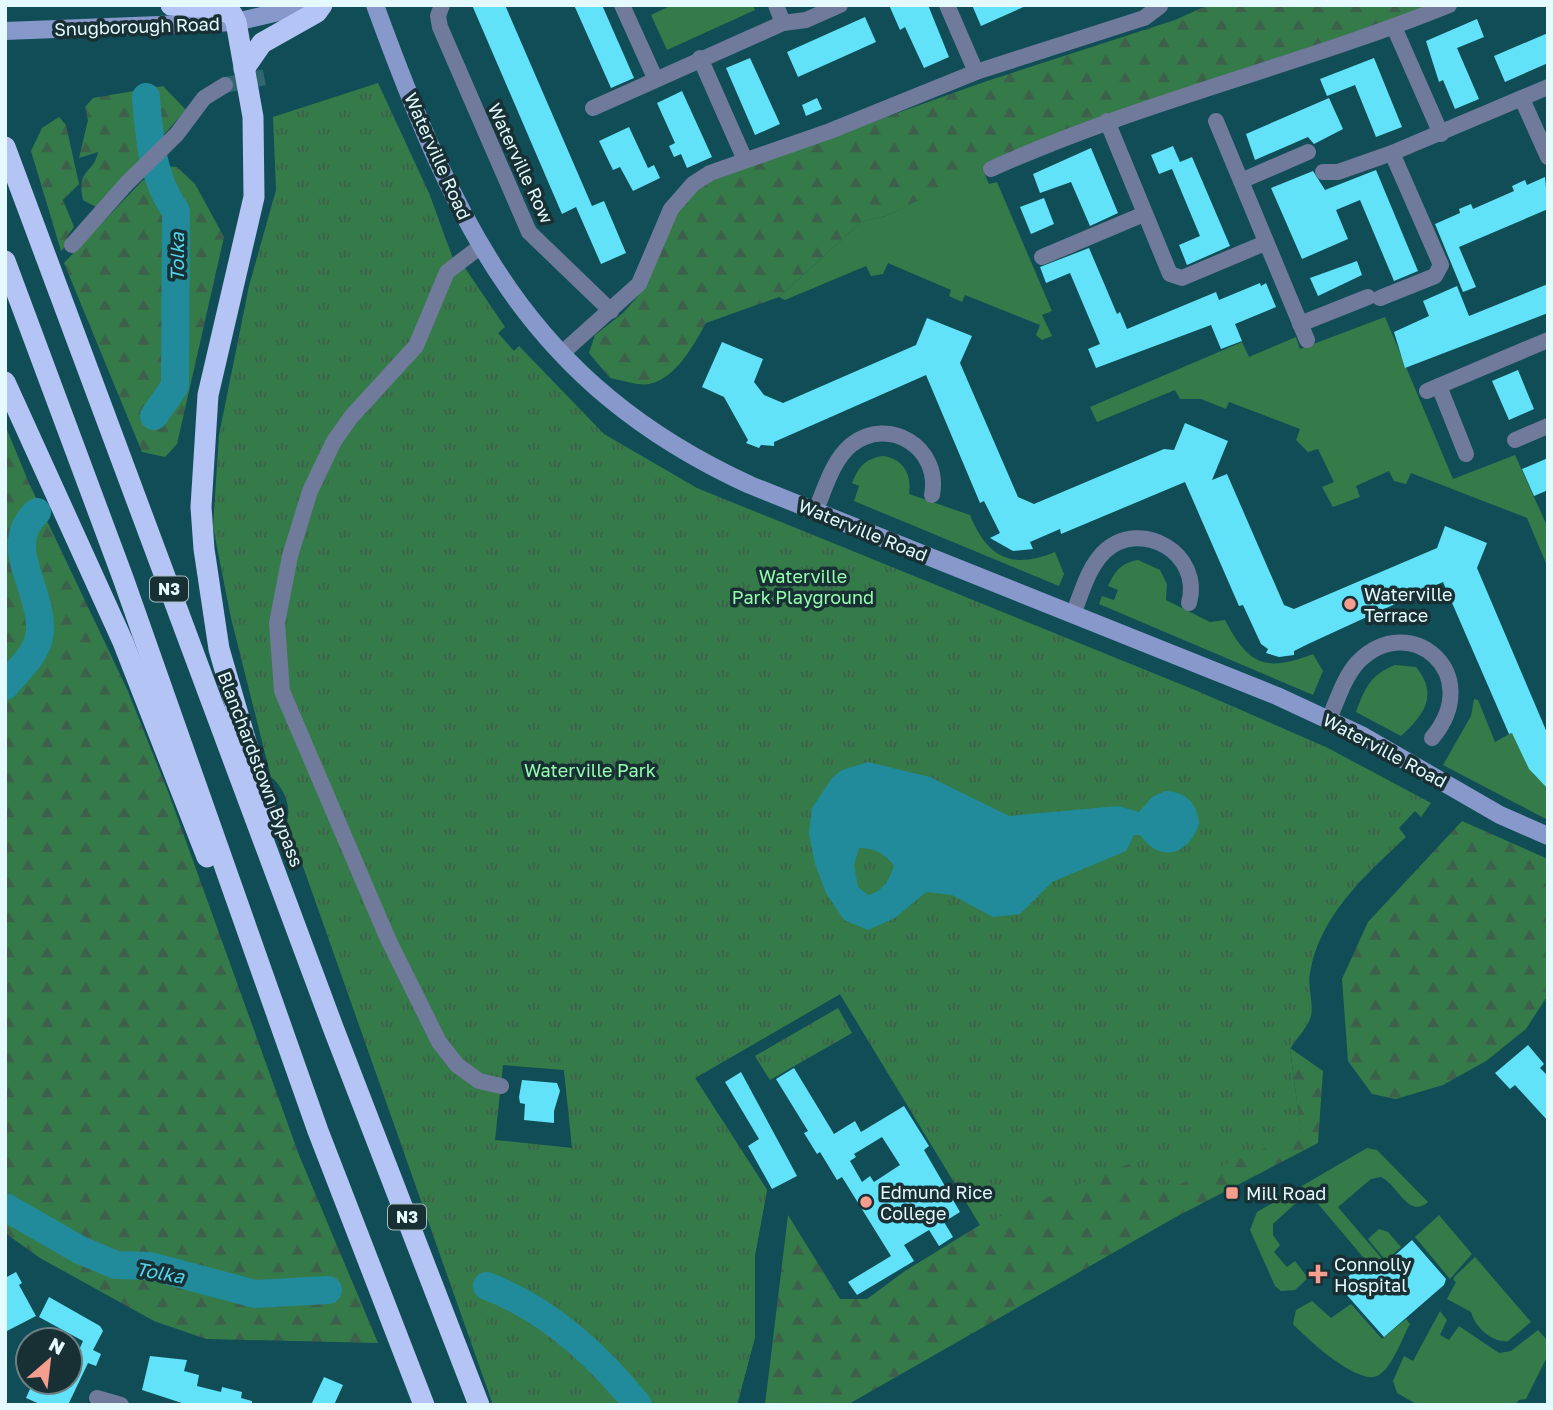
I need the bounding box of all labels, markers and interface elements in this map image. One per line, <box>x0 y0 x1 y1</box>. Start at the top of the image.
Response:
street label: Snugborough Road <box>54 12 220 40</box>
street label: Waterville Road <box>400 89 476 223</box>
street label: Waterville Row <box>484 99 559 227</box>
water label: Tolka <box>165 231 188 281</box>
street label: Waterville Road <box>795 494 931 566</box>
park label: Waterville Park Playground <box>732 565 874 608</box>
road number: N3 <box>150 576 188 602</box>
place label: Waterville Terrace <box>1364 583 1452 626</box>
marker: Waterville Terrace <box>1342 596 1358 612</box>
street label: Blanchardstown Bypass <box>213 668 309 870</box>
street label: Waterville Road <box>1319 708 1451 792</box>
park label: Waterville Park <box>524 759 656 781</box>
place label: Edmund Rice College <box>880 1181 993 1224</box>
place label: Mill Road <box>1246 1182 1326 1204</box>
marker: Mill Road <box>1224 1185 1240 1201</box>
marker: Edmund Rice College <box>858 1194 874 1210</box>
road number: N3 <box>388 1204 426 1230</box>
place label: Connolly Hospital <box>1334 1253 1411 1296</box>
water label: Tolka <box>134 1256 187 1288</box>
marker: Connolly Hospital <box>1308 1264 1328 1284</box>
north arrow <box>14 1326 84 1396</box>
text: N <box>45 1332 69 1359</box>

